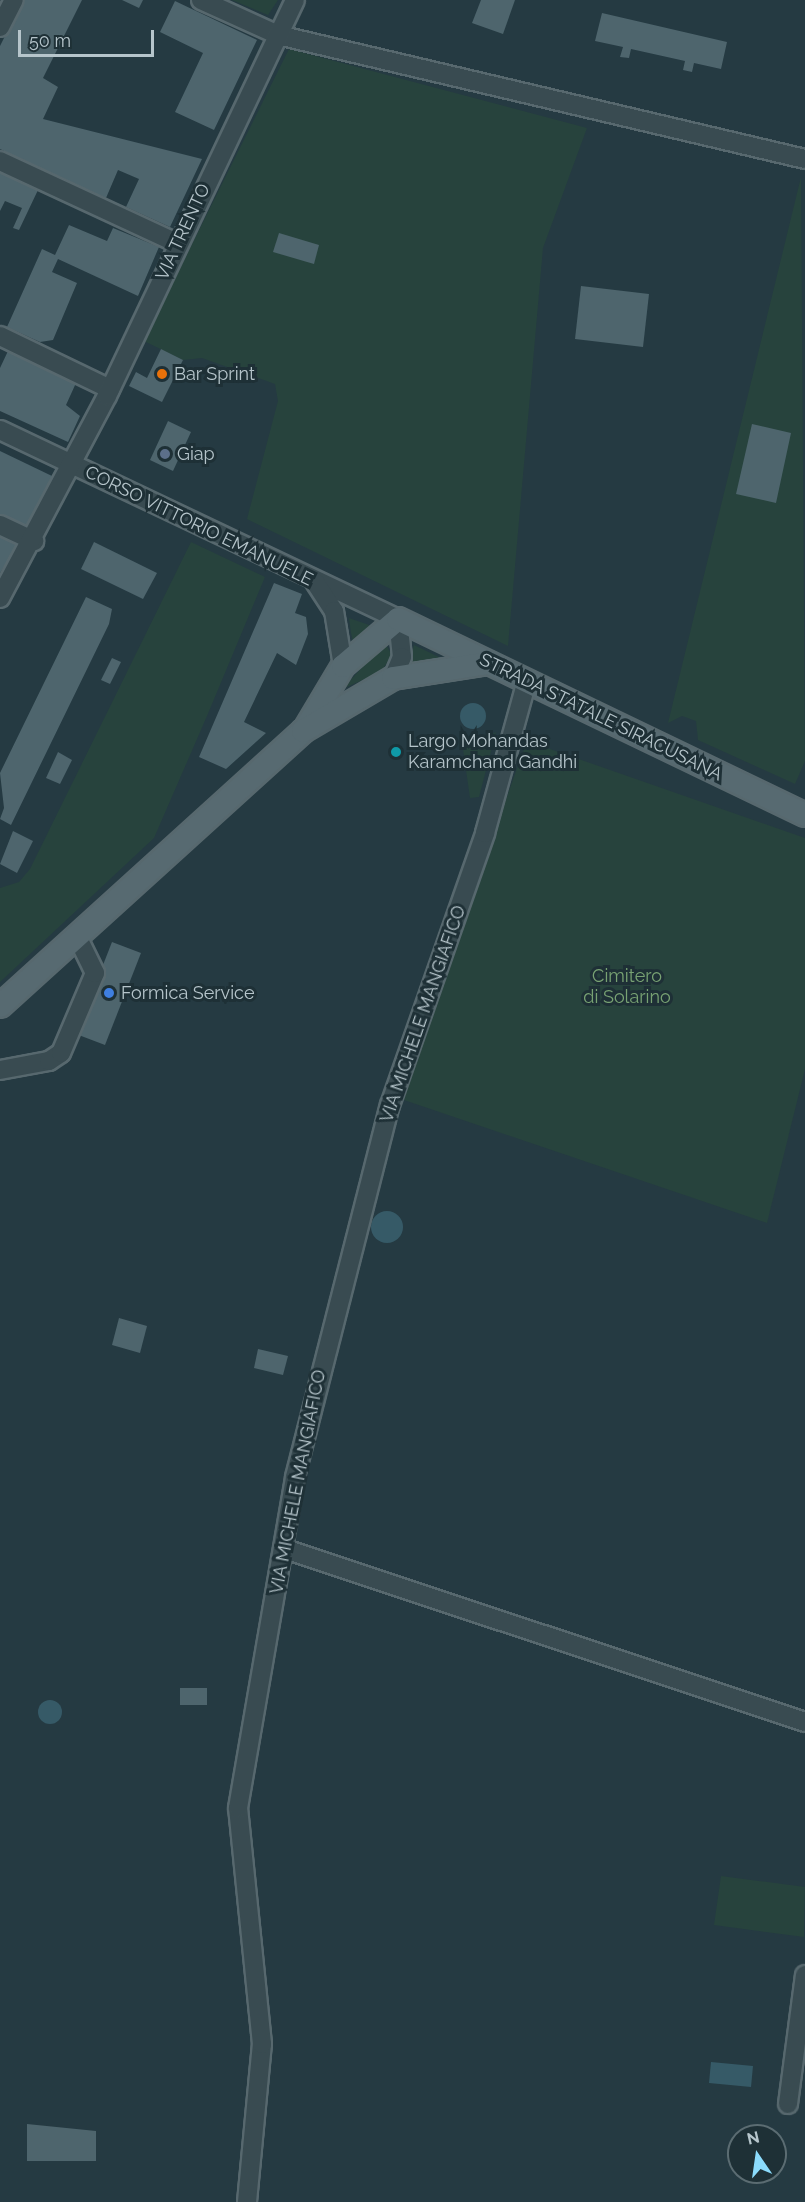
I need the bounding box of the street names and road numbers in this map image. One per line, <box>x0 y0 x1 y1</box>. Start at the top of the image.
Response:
street label: VIA TRENTO <box>151 180 215 284</box>
street label: CORSO VITTORIO EMANUELE <box>81 461 317 591</box>
street label: STRADA STATALE SIRACUSANA <box>476 649 726 785</box>
street label: VIA MICHELE MANGIAFICO <box>376 902 470 1126</box>
street label: VIA MICHELE MANGIAFICO <box>266 1368 330 1596</box>

